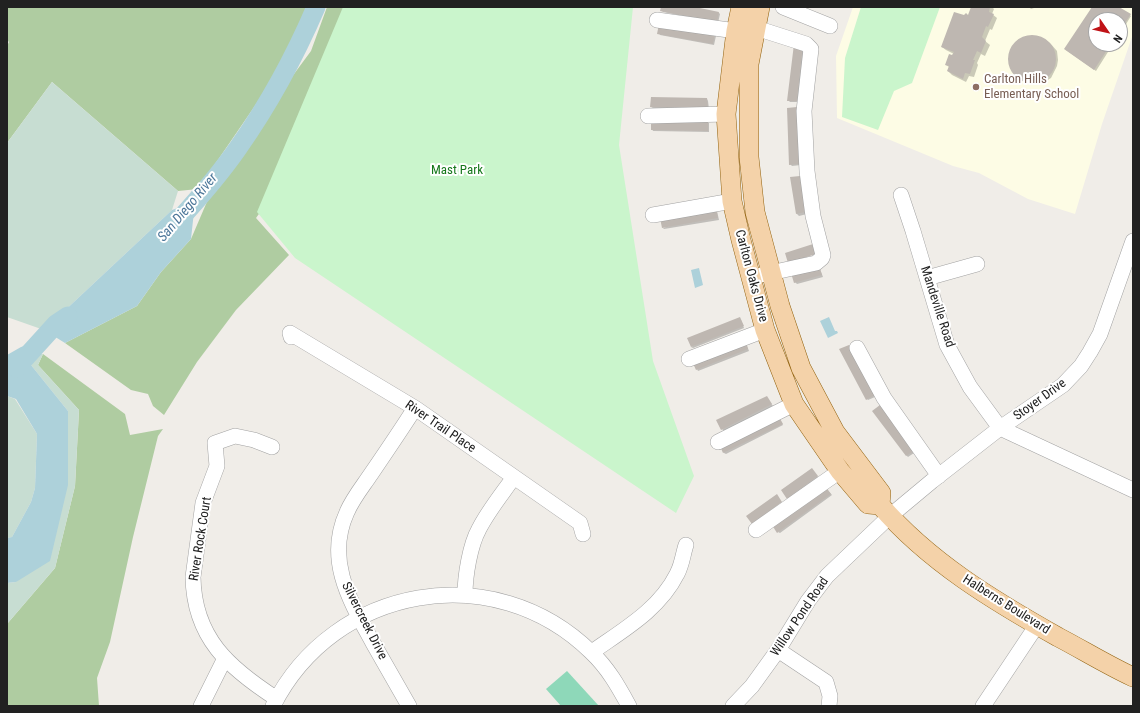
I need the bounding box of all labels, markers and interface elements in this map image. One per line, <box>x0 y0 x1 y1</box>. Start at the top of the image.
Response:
north arrow <box>1088 12 1128 52</box>
text: N <box>1110 32 1125 45</box>
place label: Carlton Hills Elementary School <box>984 72 1079 103</box>
marker: Carlton Hills Elementary School <box>971 82 981 92</box>
park label: Mast Park <box>431 163 483 179</box>
water label: San Diego River <box>155 171 221 245</box>
street label: Carlton Oaks Drive <box>731 228 771 324</box>
street label: Mandeville Road <box>917 264 957 350</box>
street label: Stoyer Drive <box>1011 376 1069 424</box>
street label: River Trail Place <box>402 398 478 456</box>
street label: River Rock Court <box>187 496 215 582</box>
street label: Halberns Boulevard <box>960 572 1052 638</box>
street label: Willow Pond Road <box>768 574 832 660</box>
street label: Silvercreek Drive <box>338 580 390 662</box>

